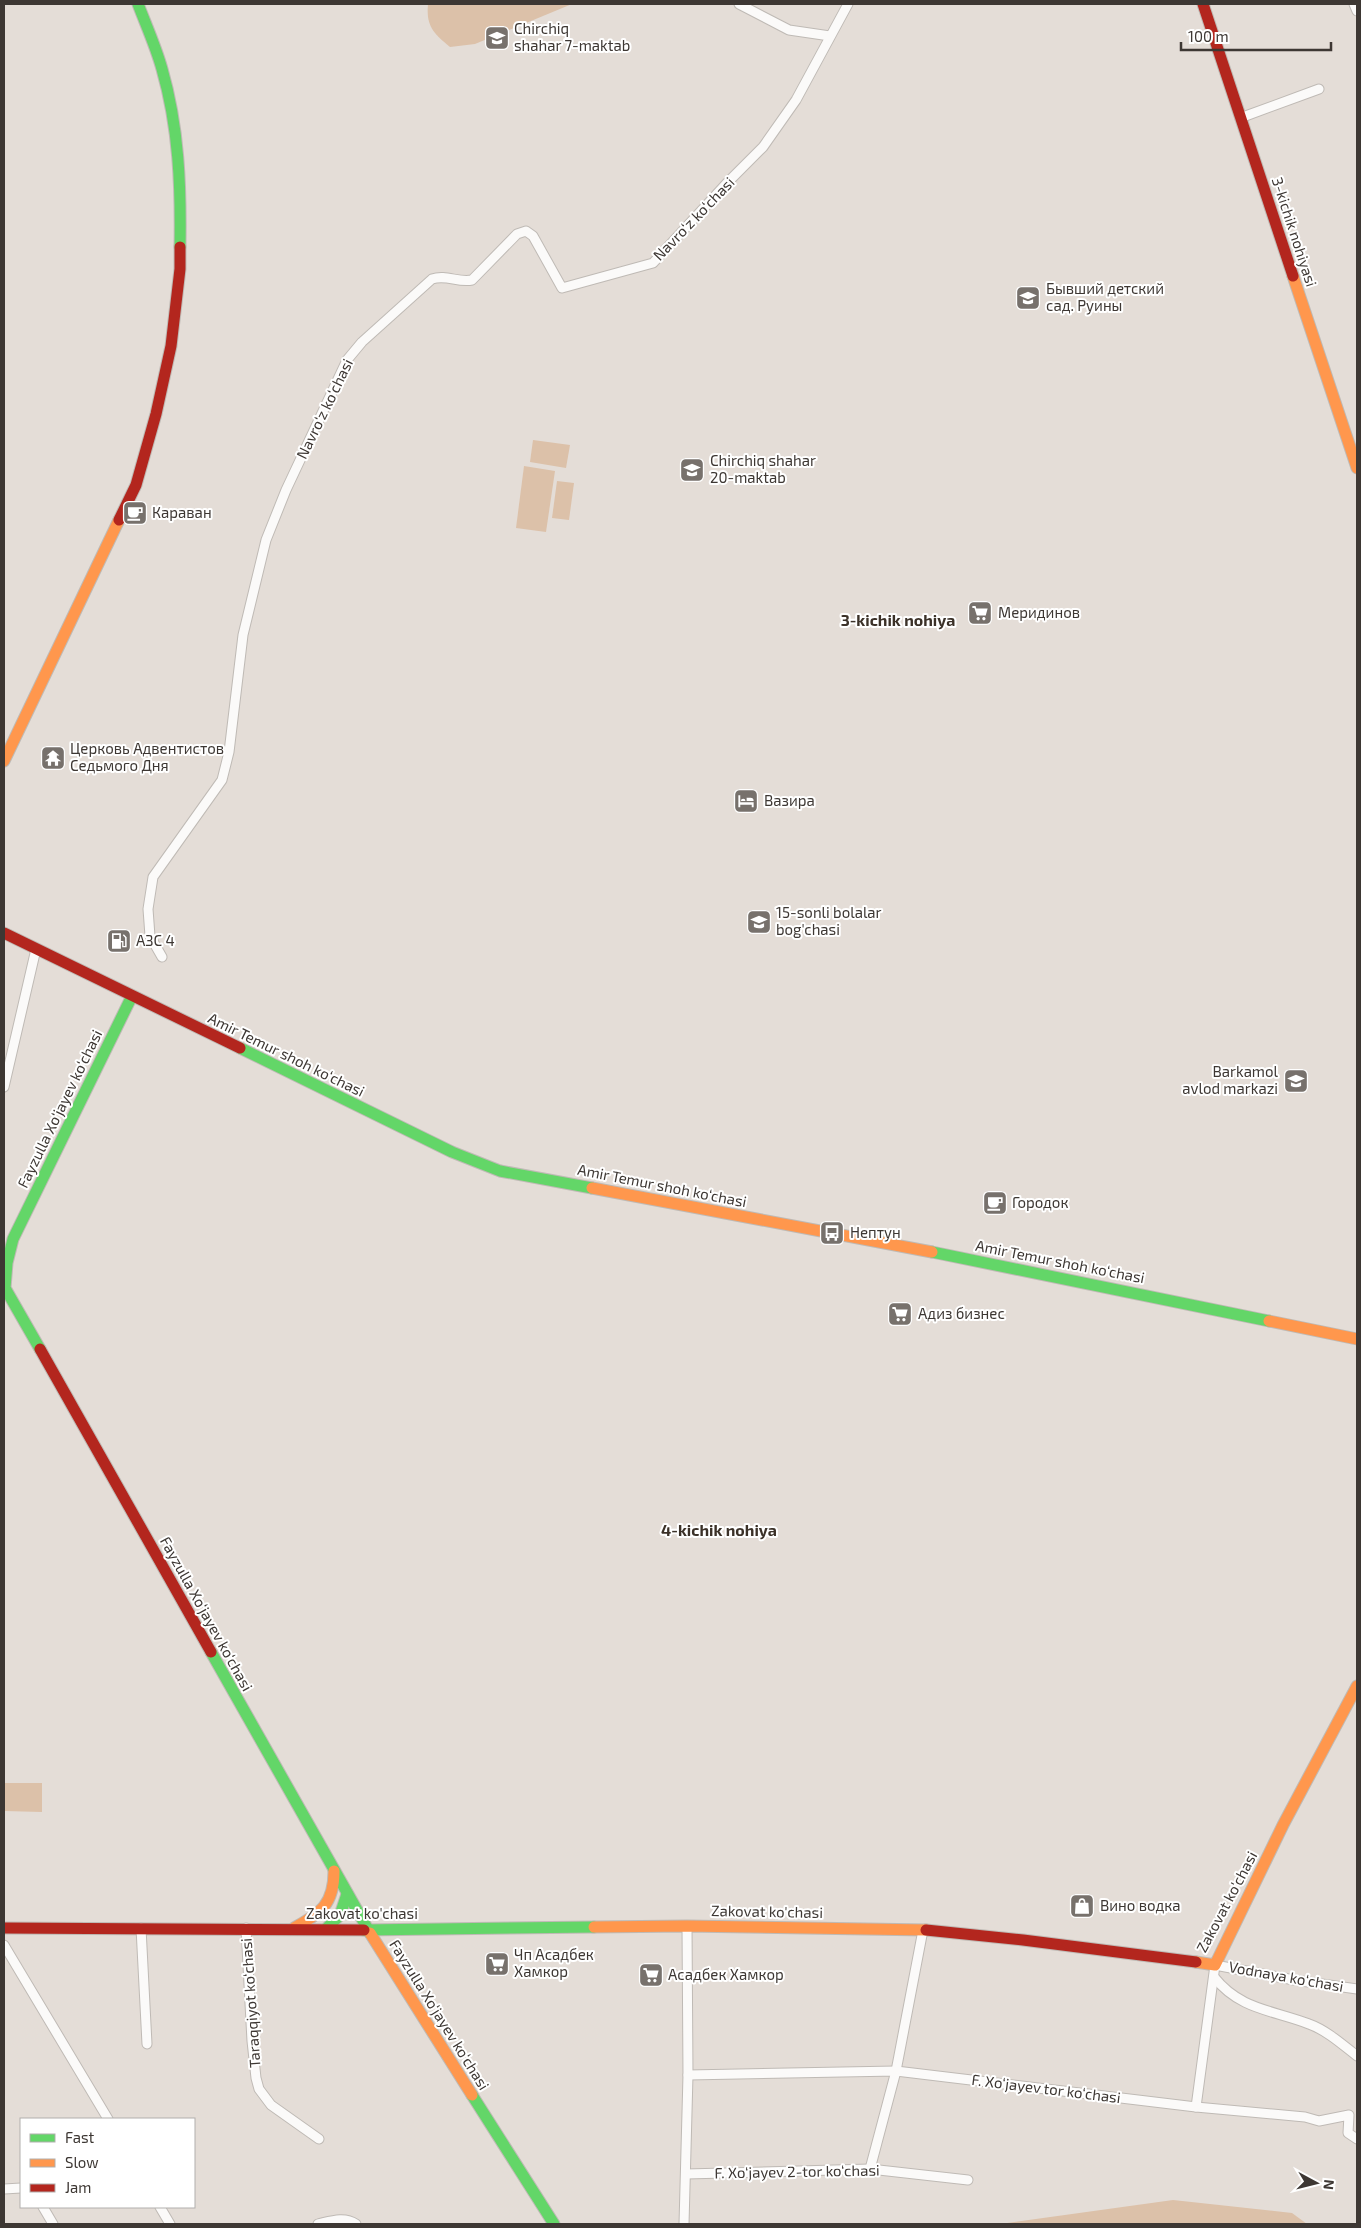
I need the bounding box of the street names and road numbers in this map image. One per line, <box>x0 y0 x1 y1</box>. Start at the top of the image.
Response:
street label: Navro‘z ko‘chasi <box>649 173 738 264</box>
street label: 3-kichik nohiyasi <box>1269 175 1321 289</box>
street label: Navro‘z ko‘chasi <box>292 356 356 462</box>
street label: Amir Temur shoh ko‘chasi <box>205 1008 368 1100</box>
street label: Fayzulla Xo‘jayev ko‘chasi <box>13 1026 106 1191</box>
street label: Amir Temur shoh ko‘chasi <box>576 1160 748 1210</box>
street label: Amir Temur shoh ko‘chasi <box>974 1236 1146 1286</box>
street label: Fayzulla Xo‘jayev ko‘chasi <box>156 1533 257 1694</box>
street label: Zakovat ko'chasi <box>1192 1848 1260 1955</box>
street label: Zakovat ko'chasi <box>711 1901 823 1921</box>
street label: Zakovat ko'chasi <box>306 1904 418 1922</box>
street label: Fayzulla Xo‘jayev ko‘chasi <box>385 1936 494 2093</box>
street label: Taraqqiyot ko‘chasi <box>236 1938 264 2069</box>
street label: Vodnaya ko‘chasi <box>1227 1957 1345 1995</box>
street label: F. Xo‘jayev tor ko‘chasi <box>970 2070 1122 2107</box>
street label: F. Xo‘jayev 2-tor ko‘chasi <box>714 2161 880 2182</box>

